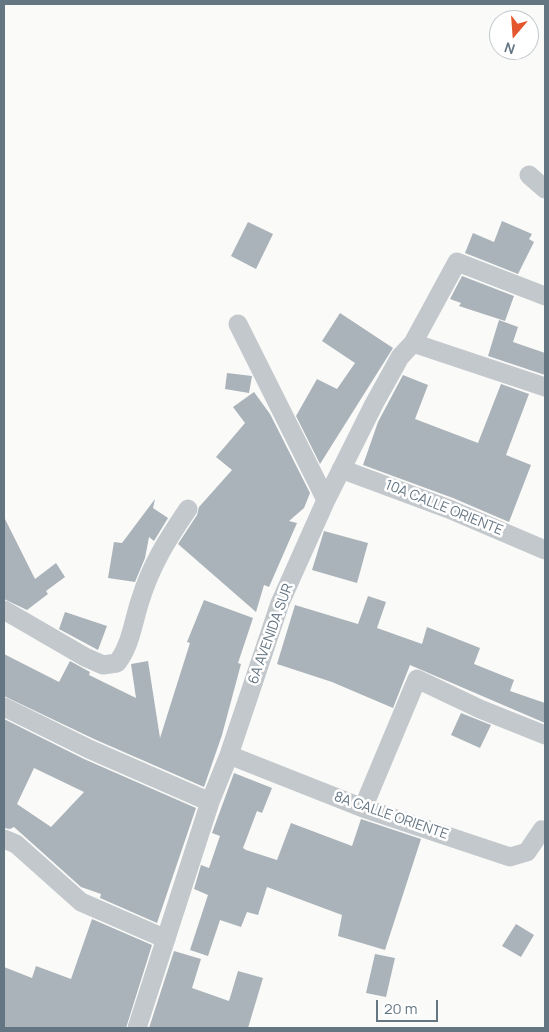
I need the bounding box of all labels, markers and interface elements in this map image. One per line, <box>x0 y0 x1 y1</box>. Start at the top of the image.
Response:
north arrow <box>489 10 539 60</box>
text: N <box>502 38 517 59</box>
street label: 10A CALLE ORIENTE <box>383 477 505 539</box>
street label: 6A AVENIDA SUR <box>245 582 297 686</box>
street label: 8A CALLE ORIENTE <box>332 789 450 843</box>
scale bar <box>379 990 442 1022</box>
text: 20 m <box>384 998 417 1019</box>

